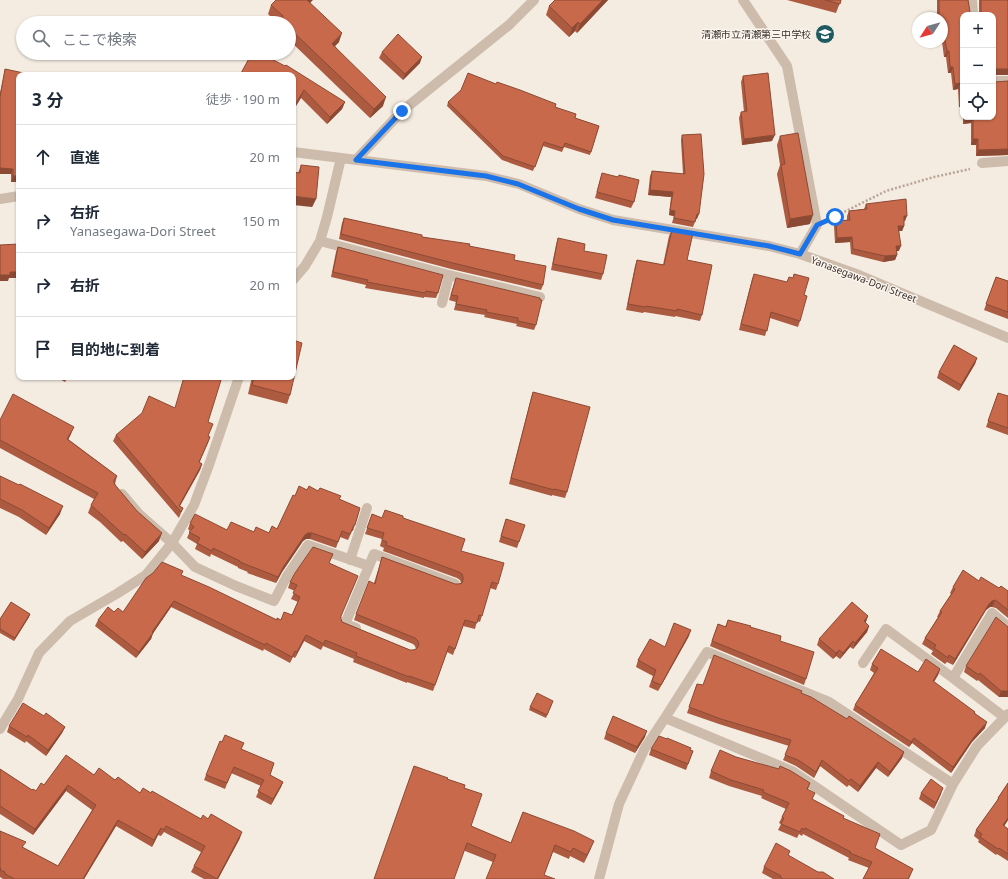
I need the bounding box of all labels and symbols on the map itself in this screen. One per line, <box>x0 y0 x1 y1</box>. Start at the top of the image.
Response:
north arrow <box>912 12 948 48</box>
school or university icon: 清瀬市立清瀬第三中学校 <box>814 23 836 45</box>
place label: 清瀬市立清瀬第三中学校 <box>701 27 811 41</box>
route end <box>393 102 411 120</box>
route start <box>826 208 844 226</box>
street label: Yanasegawa-Dori Street <box>809 252 919 306</box>

